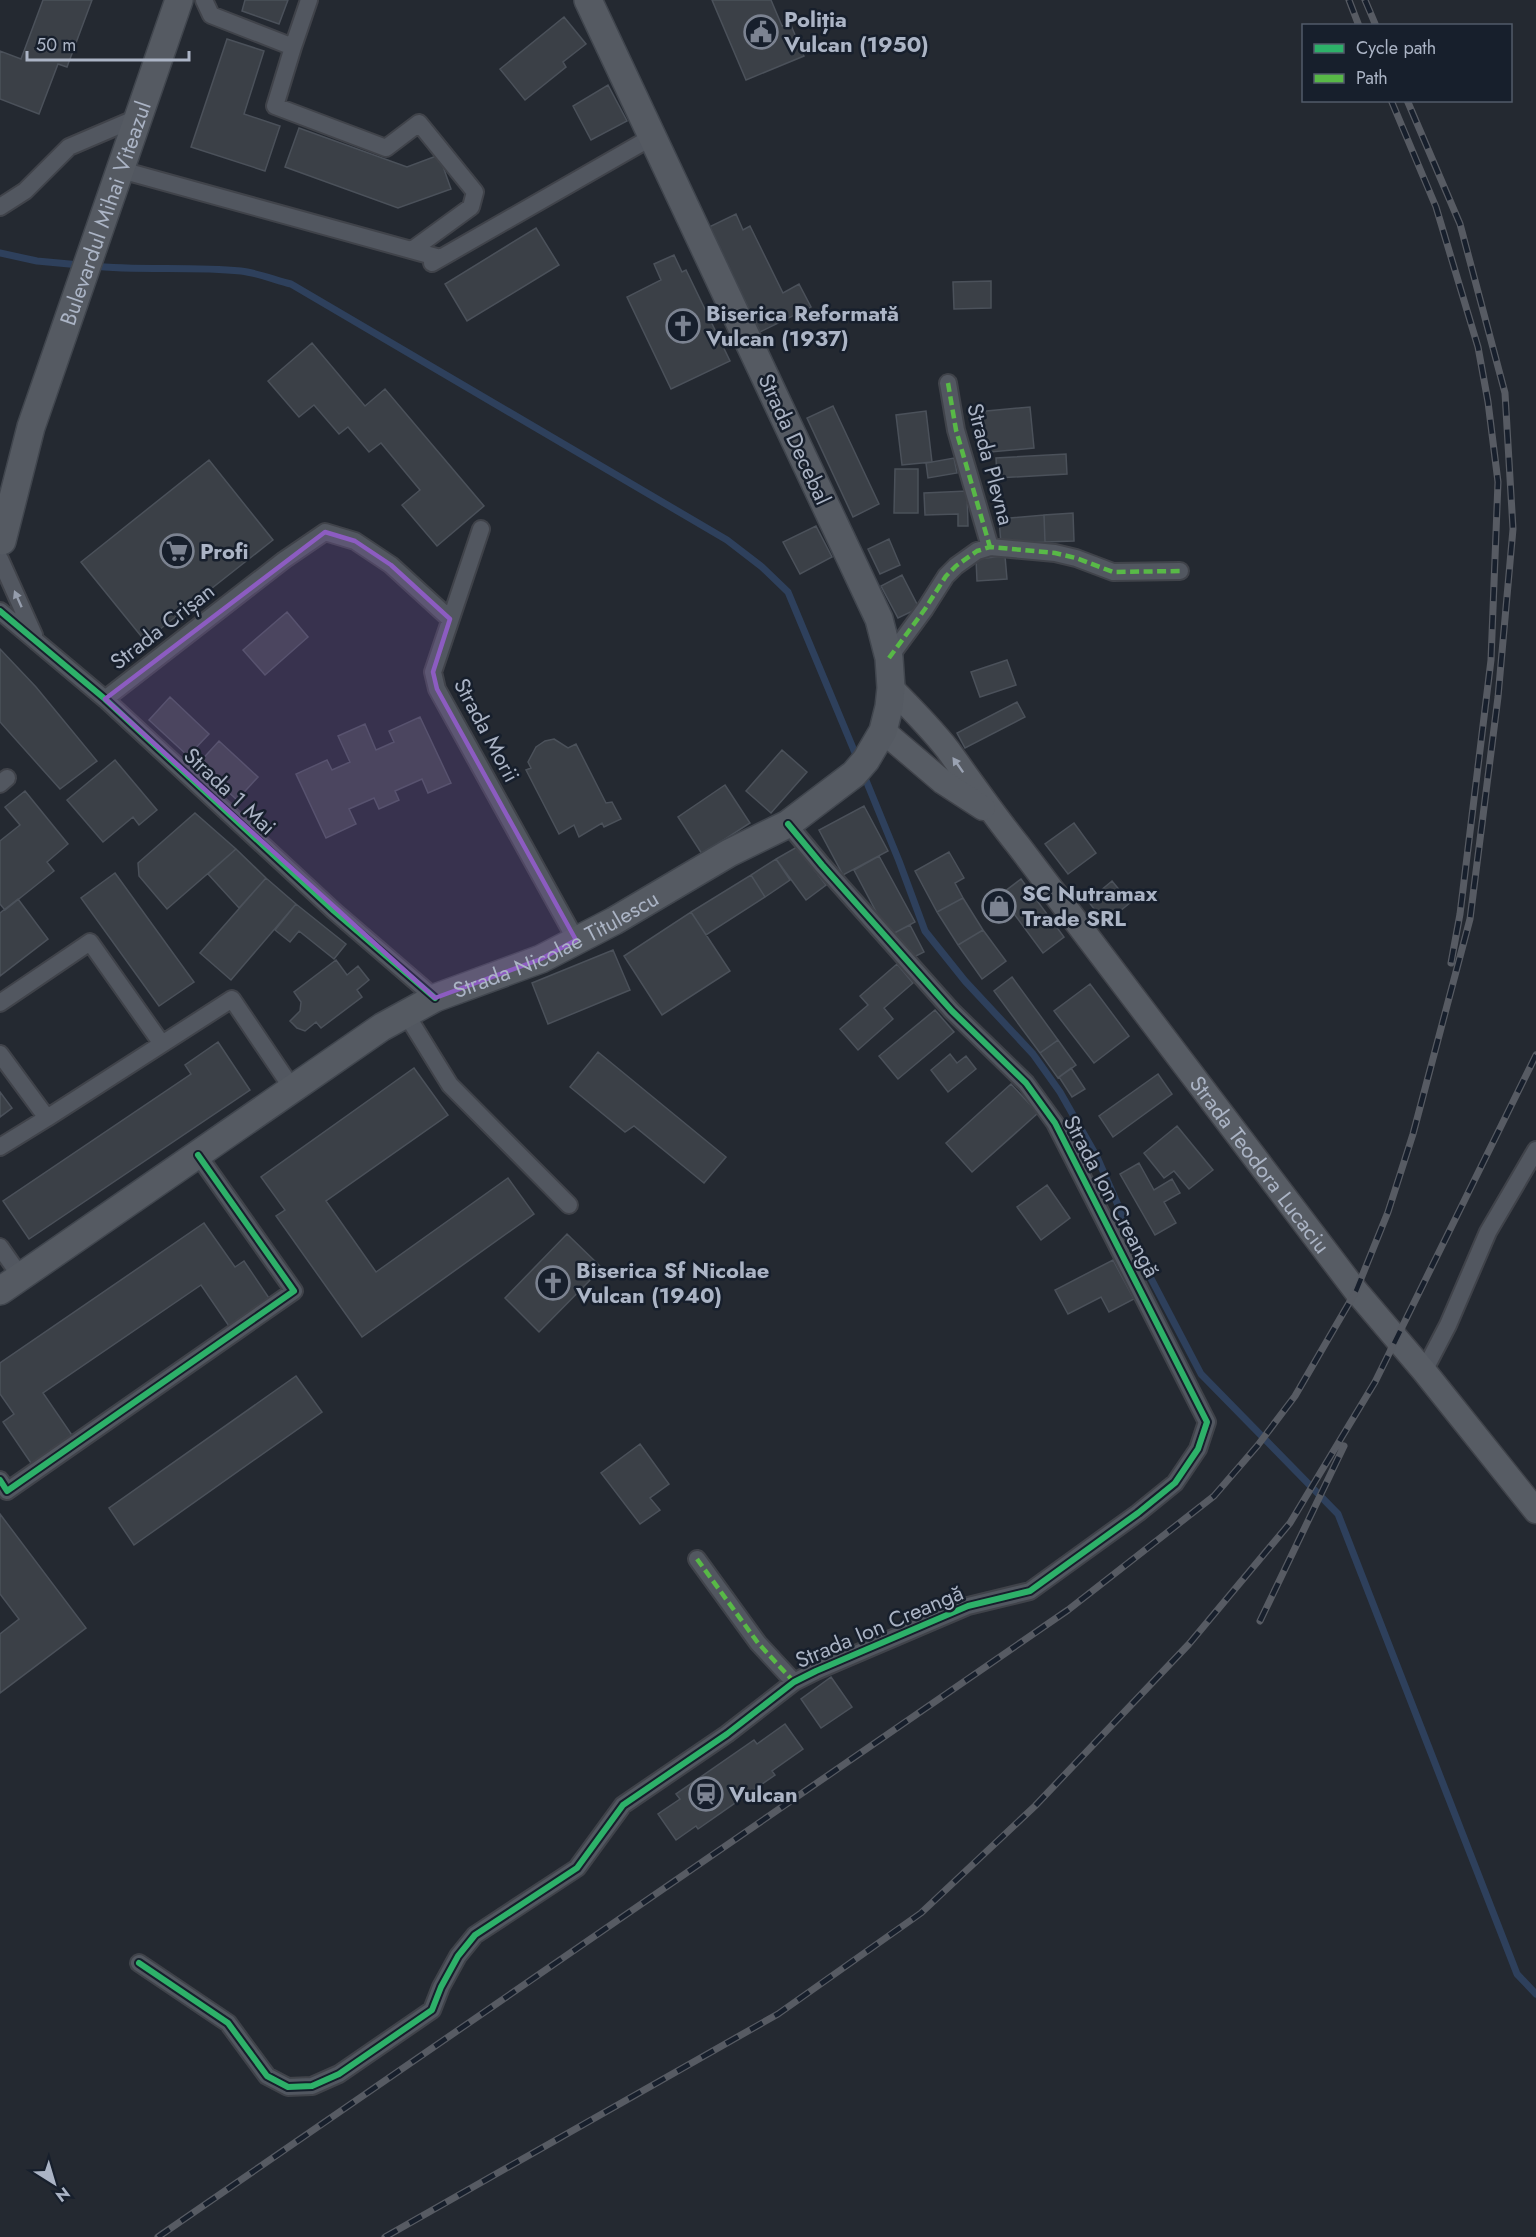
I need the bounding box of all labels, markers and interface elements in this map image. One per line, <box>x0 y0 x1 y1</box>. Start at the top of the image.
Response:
place label: Poliția Vulcan (1950) <box>783 3 929 60</box>
public building icon: Poliția Vulcan (1950) <box>743 14 779 50</box>
scale bar <box>27 24 189 62</box>
legend <box>1302 24 1512 102</box>
text: 50 m <box>36 32 76 58</box>
text: Cycle path <box>1356 35 1436 61</box>
text: Path <box>1356 65 1388 91</box>
street label: Bulevardul Mihai Viteazul <box>51 97 159 330</box>
place label: Biserica Reformată Vulcan (1937) <box>705 297 899 354</box>
church icon: Biserica Reformată Vulcan (1937) <box>665 308 701 344</box>
street label: Strada Decebal <box>751 368 839 510</box>
street label: Strada Plevna <box>959 399 1023 529</box>
supermarket icon: Profi <box>159 533 195 569</box>
place label: Profi <box>200 535 249 567</box>
street label: Strada Crișan <box>103 575 221 677</box>
one-way arrow <box>12 590 22 608</box>
street label: Strada Morii <box>446 672 528 788</box>
street label: Strada 1 Mai <box>177 740 283 842</box>
one-way arrow <box>953 757 964 773</box>
place label: SC Nutramax Trade SRL <box>1022 877 1158 934</box>
street label: Strada Nicolae Titulescu <box>448 882 664 1006</box>
shop icon: SC Nutramax Trade SRL <box>981 888 1017 924</box>
street label: Strada Teodora Lucaciu <box>1182 1069 1338 1260</box>
street label: Strada Ion Creangă <box>1056 1109 1168 1283</box>
place label: Biserica Sf Nicolae Vulcan (1940) <box>575 1254 769 1311</box>
church icon: Biserica Sf Nicolae Vulcan (1940) <box>535 1265 571 1301</box>
street label: Strada Ion Creangă <box>790 1576 968 1676</box>
station icon: Vulcan <box>688 1776 724 1812</box>
place label: Vulcan <box>728 1778 798 1810</box>
north arrow <box>24 2153 84 2213</box>
text: N <box>51 2182 75 2208</box>

